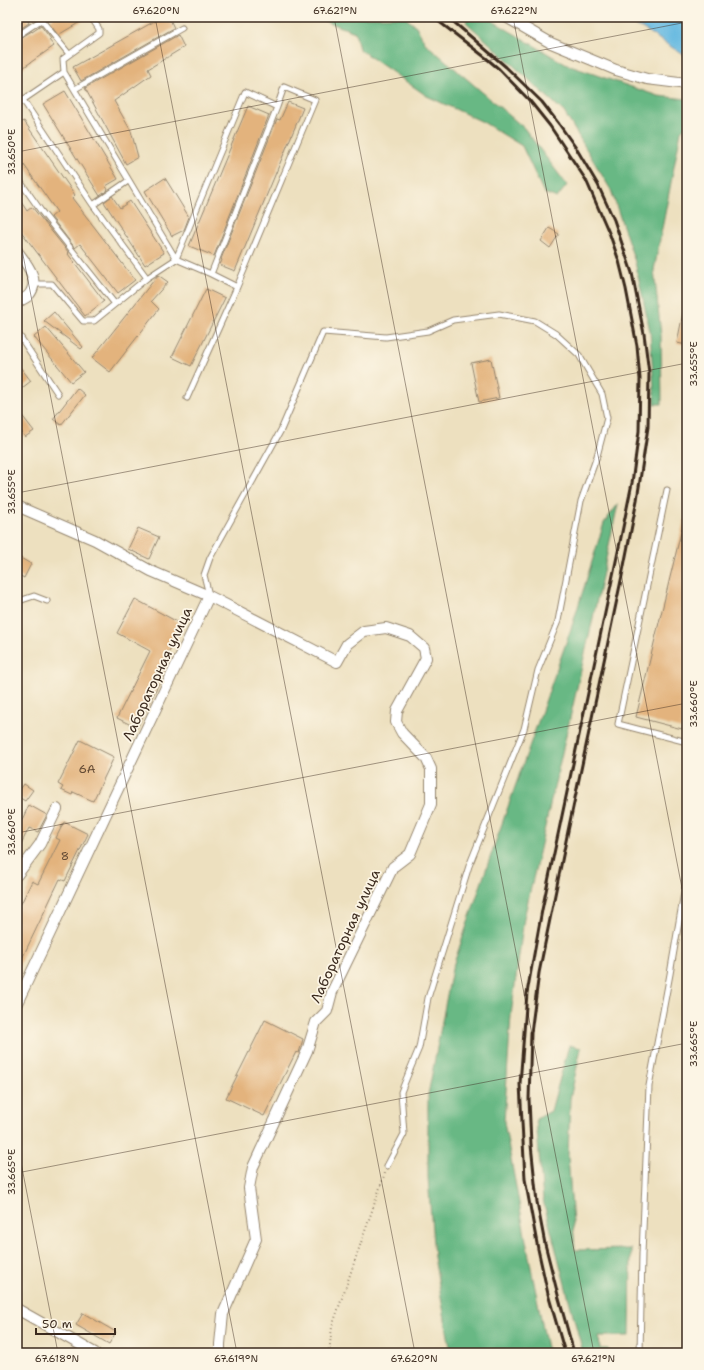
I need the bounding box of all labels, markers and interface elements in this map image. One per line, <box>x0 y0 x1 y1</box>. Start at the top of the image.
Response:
text: 67.620°N <box>132 4 180 17</box>
text: 67.621°N <box>313 4 357 17</box>
text: 67.622°N <box>491 4 537 17</box>
text: 33.650°E <box>5 129 18 175</box>
text: 33.655°E <box>687 341 700 387</box>
text: 33.655°E <box>5 469 18 515</box>
street label: Лабораторная улица <box>118 604 196 744</box>
text: 33.660°E <box>687 680 700 728</box>
house number: 6А <box>78 761 96 777</box>
text: 33.660°E <box>5 808 18 856</box>
house number: 8 <box>61 848 69 864</box>
street label: Лабораторная улица <box>306 866 384 1006</box>
text: 33.665°E <box>687 1021 700 1067</box>
text: 33.665°E <box>5 1149 18 1195</box>
scale bar <box>36 1310 115 1336</box>
text: 50 m <box>42 1316 72 1332</box>
text: 67.618°N <box>35 1352 79 1365</box>
text: 67.619°N <box>214 1352 258 1365</box>
text: 67.620°N <box>390 1352 438 1365</box>
text: 67.621°N <box>571 1352 615 1365</box>

